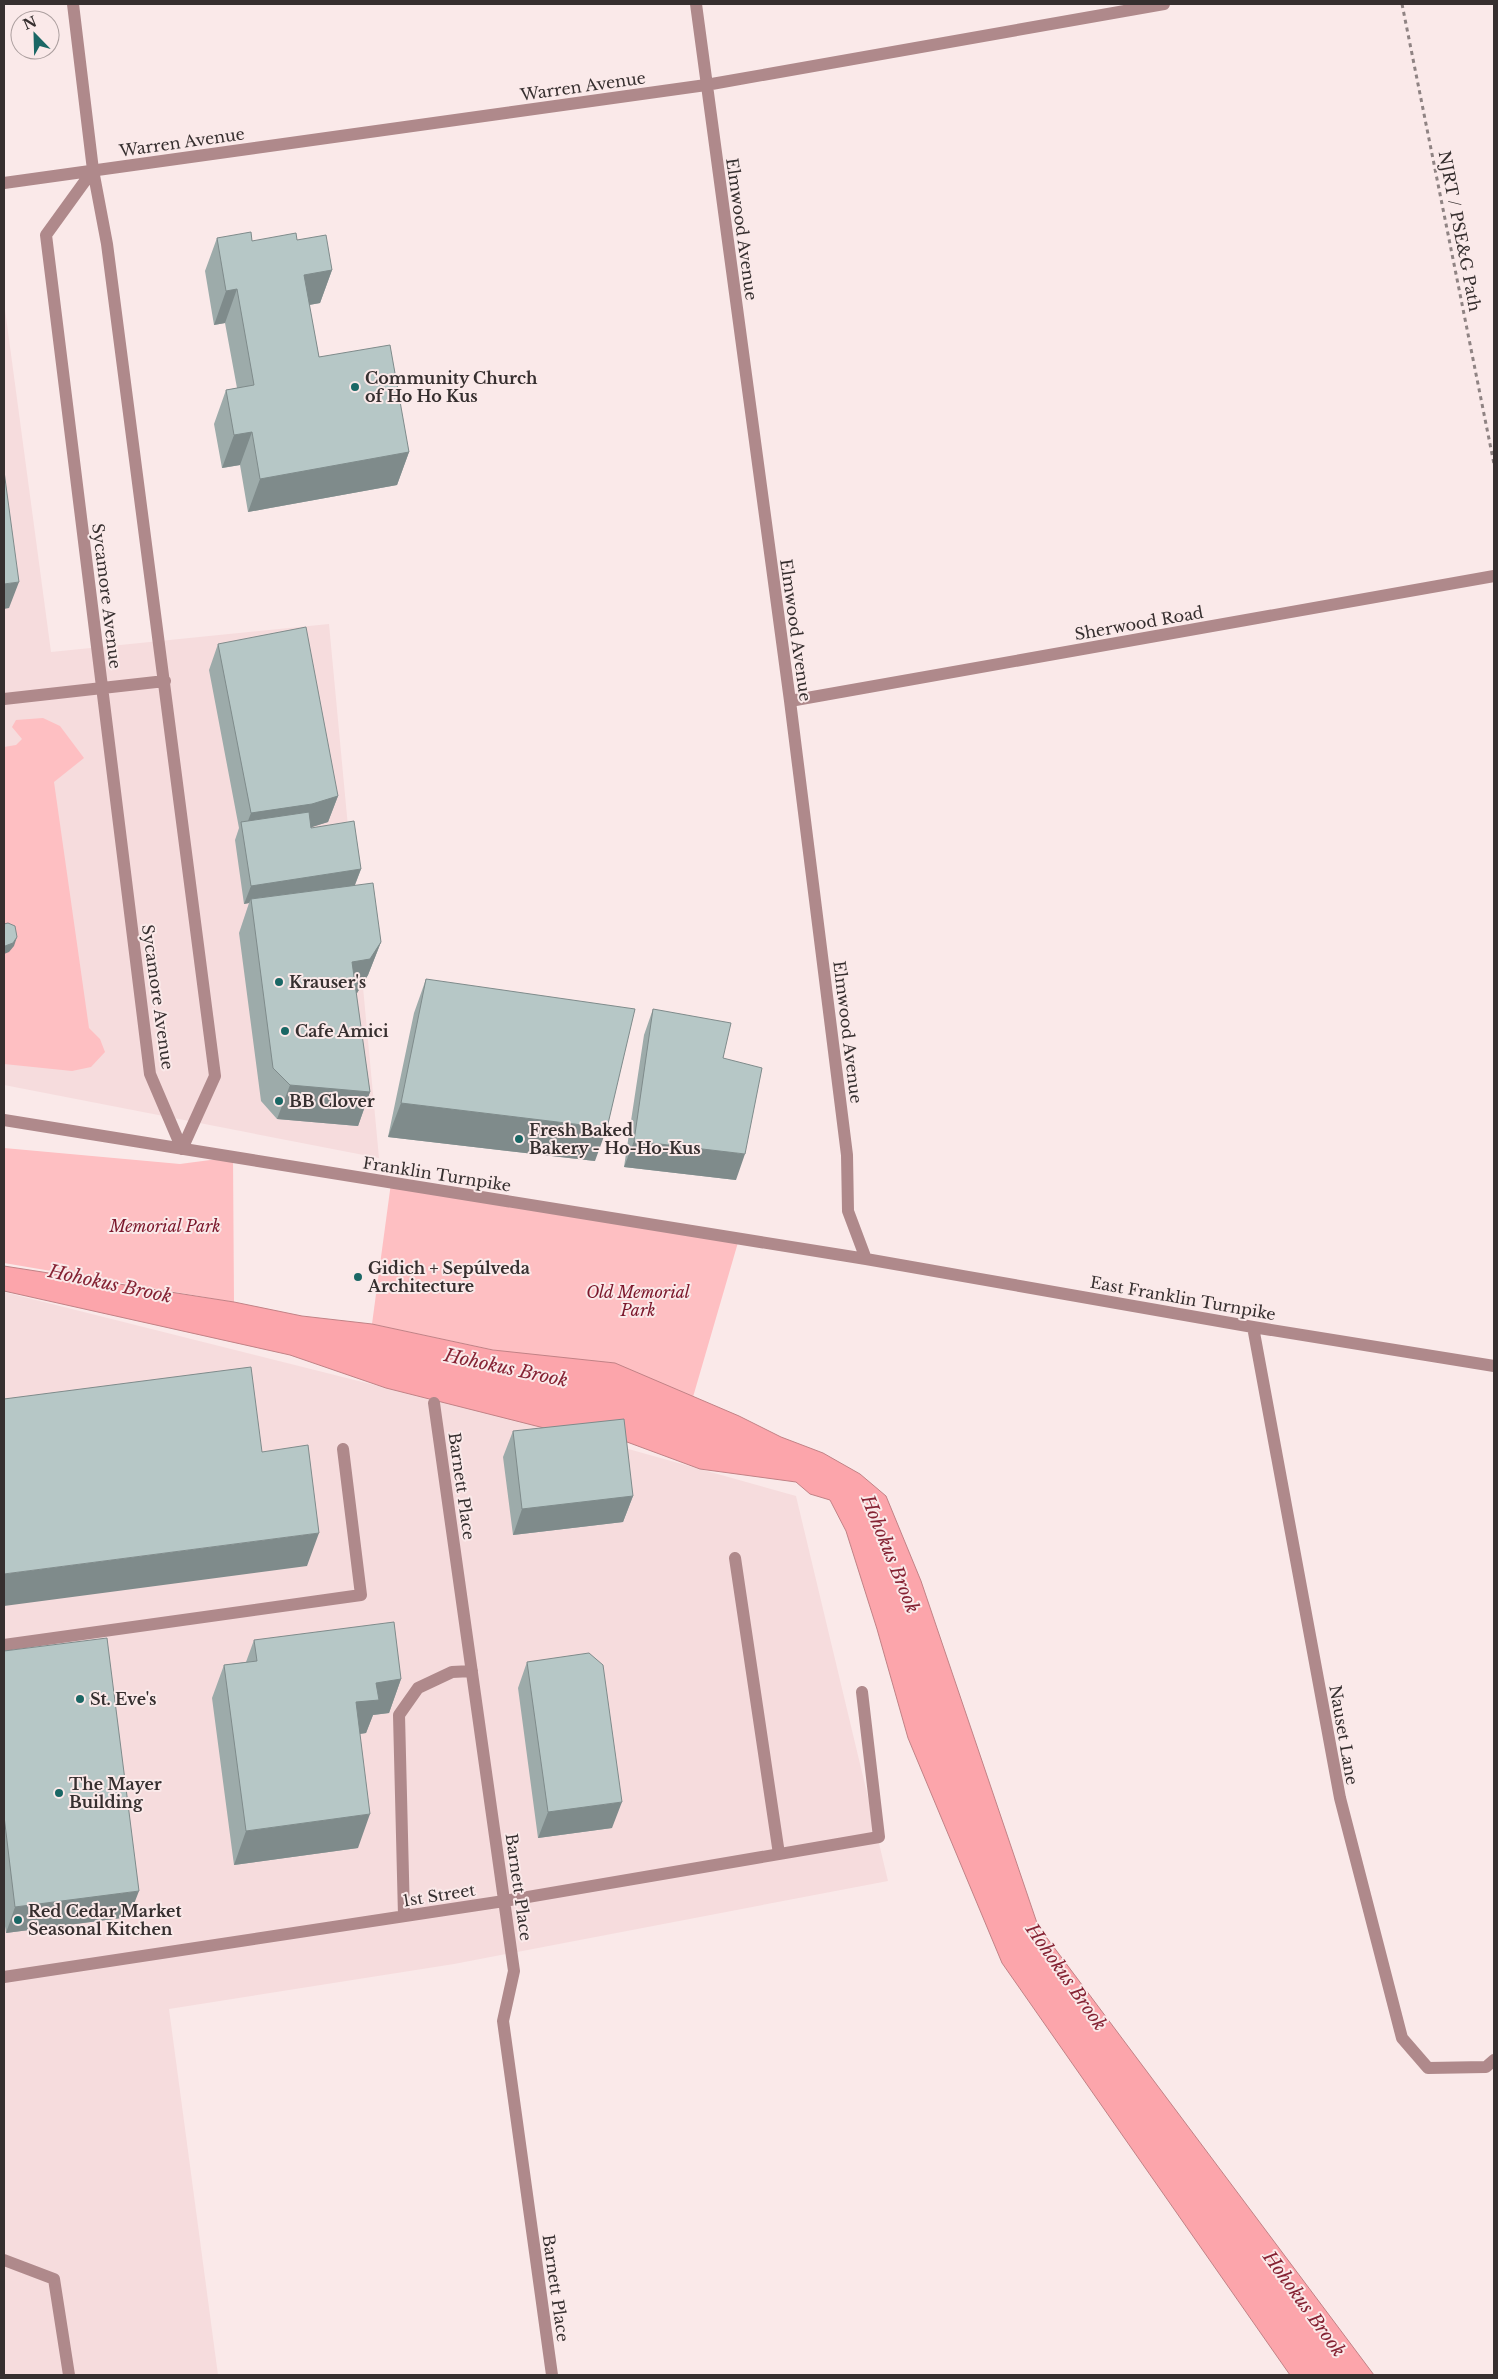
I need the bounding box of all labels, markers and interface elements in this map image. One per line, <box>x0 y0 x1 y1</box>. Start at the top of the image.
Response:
north arrow <box>10 10 60 60</box>
text: N <box>20 12 39 34</box>
street label: Warren Avenue <box>518 67 647 105</box>
street label: Warren Avenue <box>117 123 246 161</box>
street label: NJRT / PSE&G Path <box>1435 149 1485 313</box>
street label: Elmwood Avenue <box>722 156 762 302</box>
place label: Community Church of Ho Ho Kus <box>365 368 538 406</box>
marker: Community Church of Ho Ho Kus <box>349 381 361 393</box>
street label: Sycamore Avenue <box>88 522 126 670</box>
street label: Elmwood Avenue <box>776 557 816 703</box>
street label: Sherwood Road <box>1073 602 1205 644</box>
street label: Sycamore Avenue <box>138 923 178 1071</box>
street label: Elmwood Avenue <box>829 959 867 1105</box>
place label: Krauser's <box>289 972 366 992</box>
marker: Krauser's <box>273 976 285 988</box>
place label: Cafe Amici <box>295 1021 389 1041</box>
marker: Cafe Amici <box>279 1025 291 1037</box>
place label: BB Clover <box>289 1091 375 1111</box>
marker: BB Clover <box>273 1095 285 1107</box>
place label: Fresh Baked Bakery - Ho-Ho-Kus <box>529 1120 701 1158</box>
marker: Fresh Baked Bakery - Ho-Ho-Kus <box>513 1133 525 1145</box>
street label: Franklin Turnpike <box>361 1152 513 1196</box>
park label: Memorial Park <box>108 1216 221 1236</box>
place label: Gidich + Sepúlveda Architecture <box>367 1258 530 1296</box>
water label: Hohokus Brook <box>45 1260 174 1308</box>
marker: Gidich + Sepúlveda Architecture <box>352 1271 364 1283</box>
street label: East Franklin Turnpike <box>1089 1272 1277 1324</box>
park label: Old Memorial Park <box>586 1282 691 1320</box>
water label: Hohokus Brook <box>441 1344 570 1392</box>
street label: Barnett Place <box>445 1431 479 1541</box>
water label: Hohokus Brook <box>856 1491 924 1616</box>
street label: Nauset Lane <box>1325 1683 1363 1787</box>
place label: St. Eve's <box>90 1689 157 1709</box>
marker: St. Eve's <box>74 1693 86 1705</box>
place label: The Mayer Building <box>69 1774 162 1812</box>
marker: The Mayer Building <box>53 1787 65 1799</box>
street label: Barnett Place <box>502 1832 536 1942</box>
street label: 1st Street <box>401 1879 477 1911</box>
place label: Red Cedar Market Seasonal Kitchen <box>28 1901 182 1939</box>
marker: Red Cedar Market Seasonal Kitchen <box>12 1914 24 1926</box>
water label: Hohokus Brook <box>1020 1918 1111 2035</box>
street label: Barnett Place <box>539 2233 573 2343</box>
water label: Hohokus Brook <box>1258 2246 1350 2361</box>

